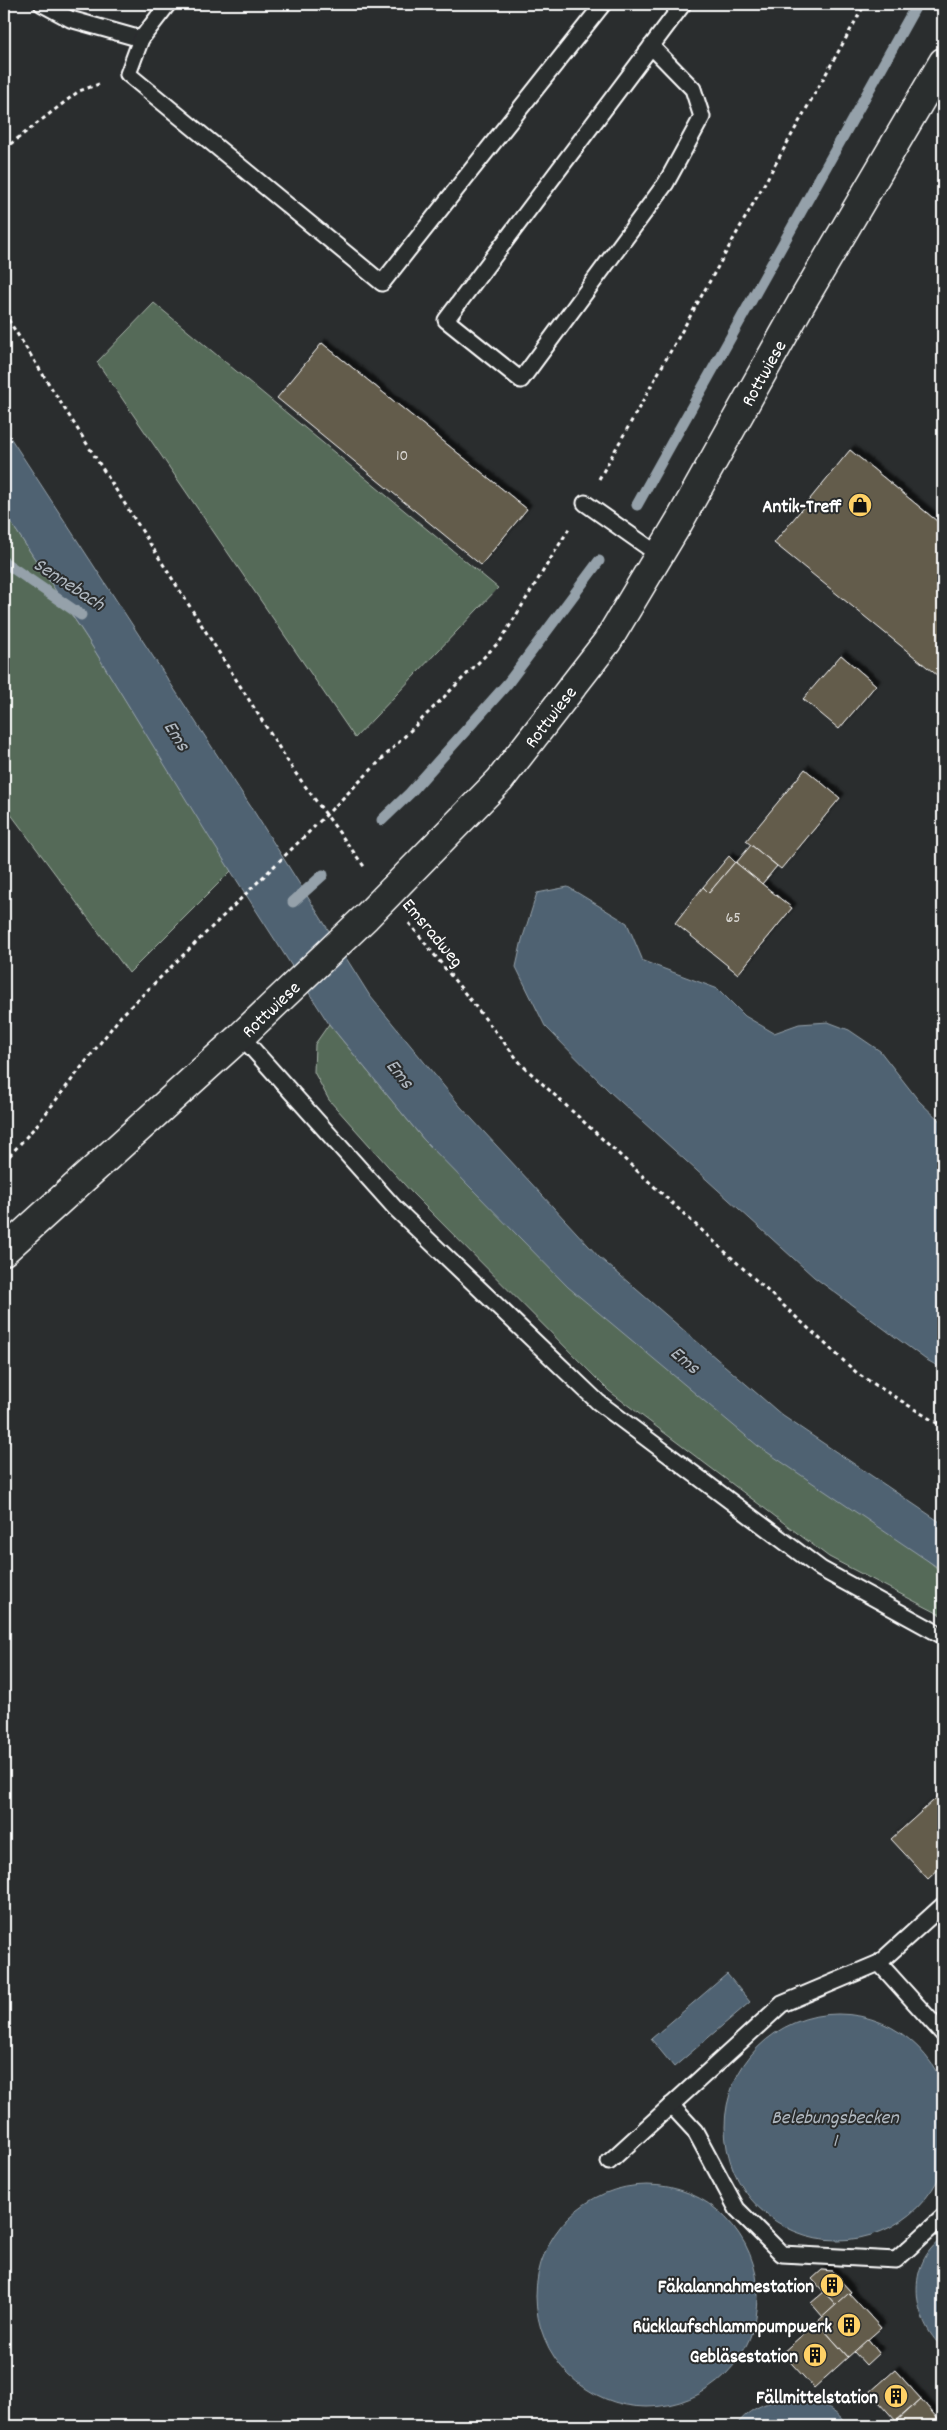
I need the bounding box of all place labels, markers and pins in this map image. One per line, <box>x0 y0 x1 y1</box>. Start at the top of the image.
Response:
shop icon: Antik-Treff <box>847 492 873 518</box>
place label: Antik-Treff <box>762 495 842 522</box>
building icon: Fäkalannahmestation <box>819 2272 845 2298</box>
place label: Fäkalannahmestation <box>658 2275 814 2302</box>
building icon: Rücklaufschlammpumpwerk <box>836 2312 862 2338</box>
place label: Rücklaufschlammpumpwerk <box>633 2315 832 2342</box>
building icon: Gebläsestation <box>802 2342 828 2368</box>
place label: Gebläsestation <box>690 2345 798 2372</box>
building icon: Fällmittelstation <box>883 2383 909 2409</box>
place label: Fällmittelstation <box>756 2386 878 2413</box>

